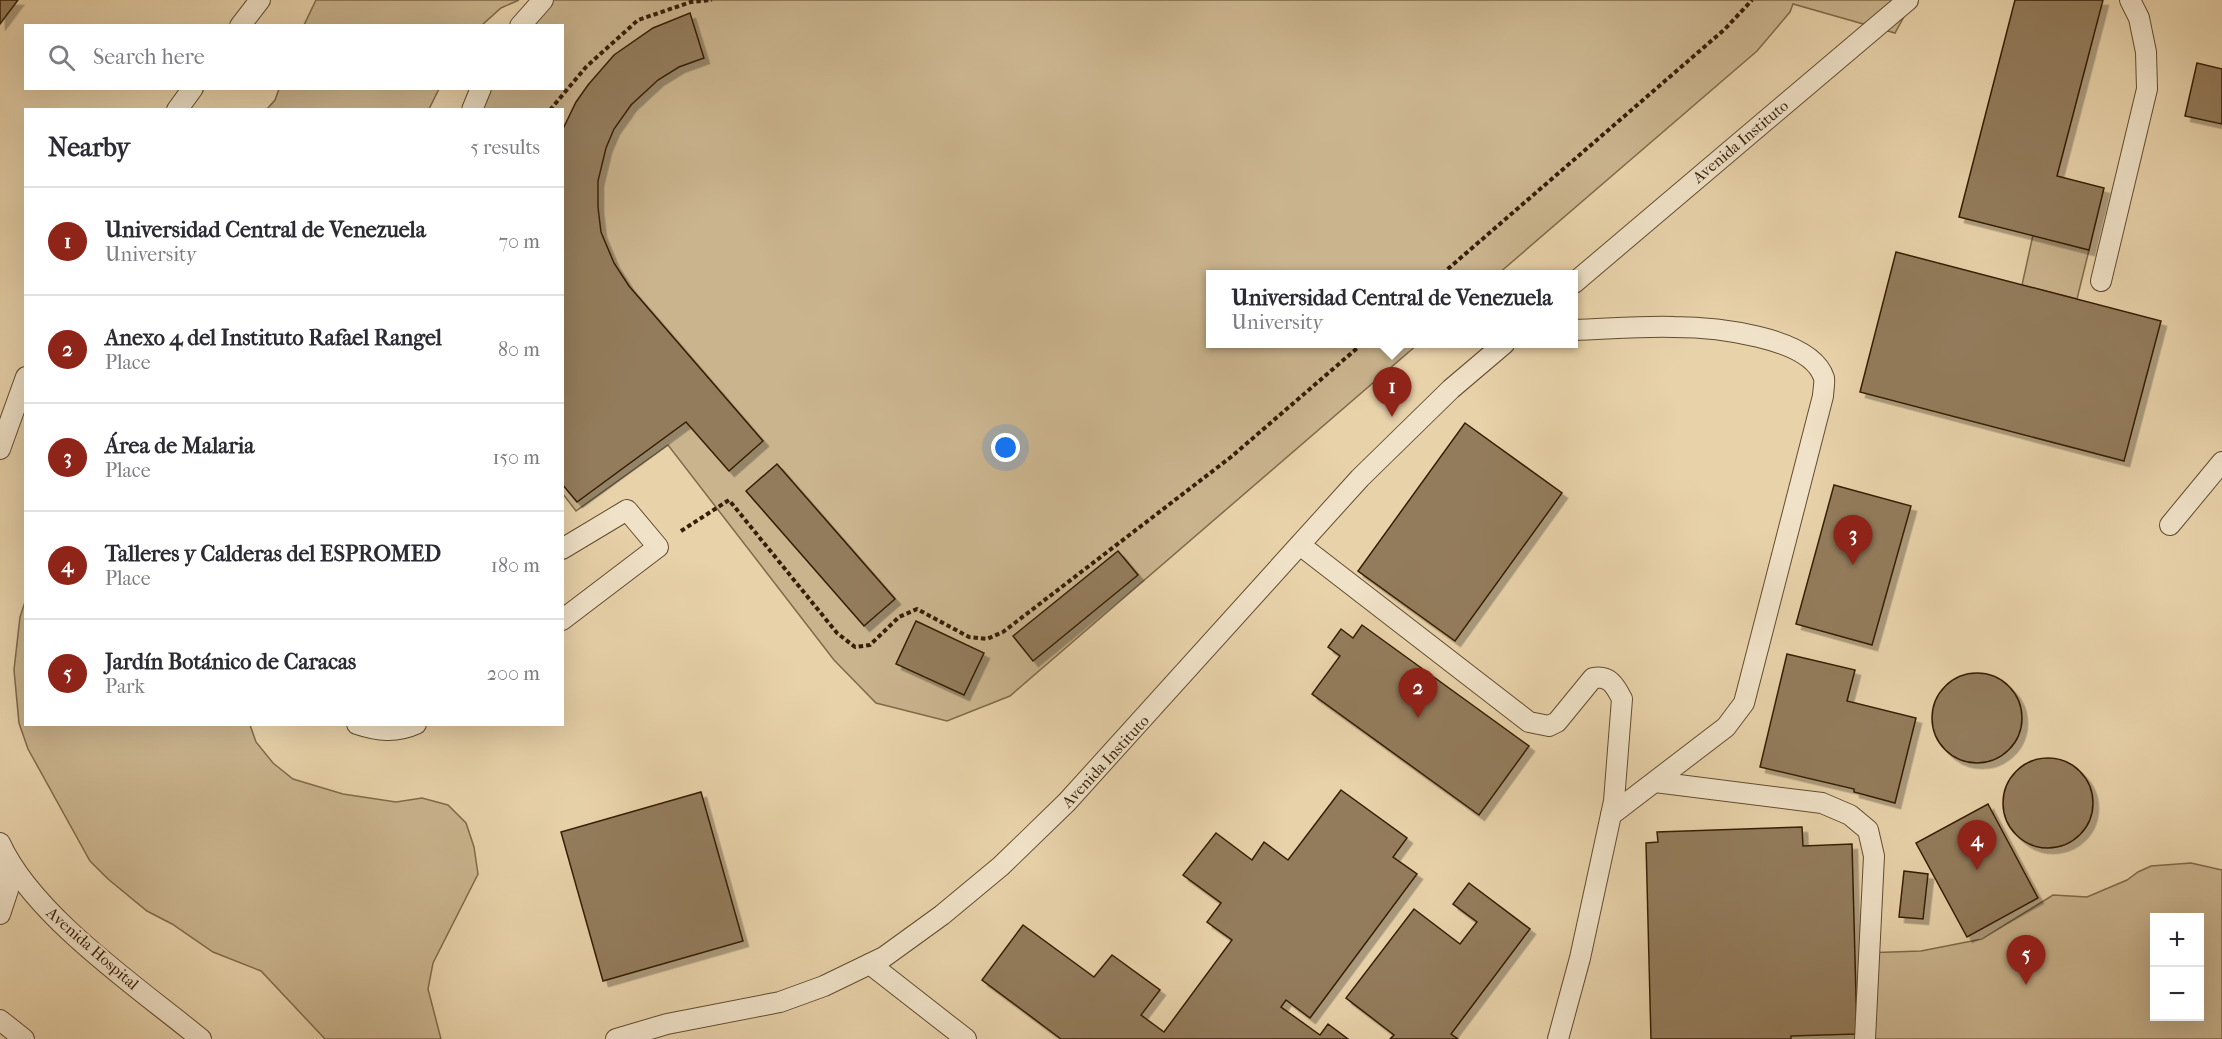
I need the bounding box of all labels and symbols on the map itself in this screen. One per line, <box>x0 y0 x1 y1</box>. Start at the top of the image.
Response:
street label: Avenida Instituto <box>1688 96 1792 188</box>
pin: 1 <box>1372 368 1412 417</box>
your location <box>991 433 1020 462</box>
pin: 3 <box>1834 516 1872 565</box>
pin: 2 <box>1398 668 1438 718</box>
street label: Avenida Instituto <box>1057 711 1153 812</box>
pin: 4 <box>1958 820 1996 870</box>
street label: Avenida Hospital <box>42 902 143 994</box>
pin: 5 <box>2006 936 2046 985</box>

